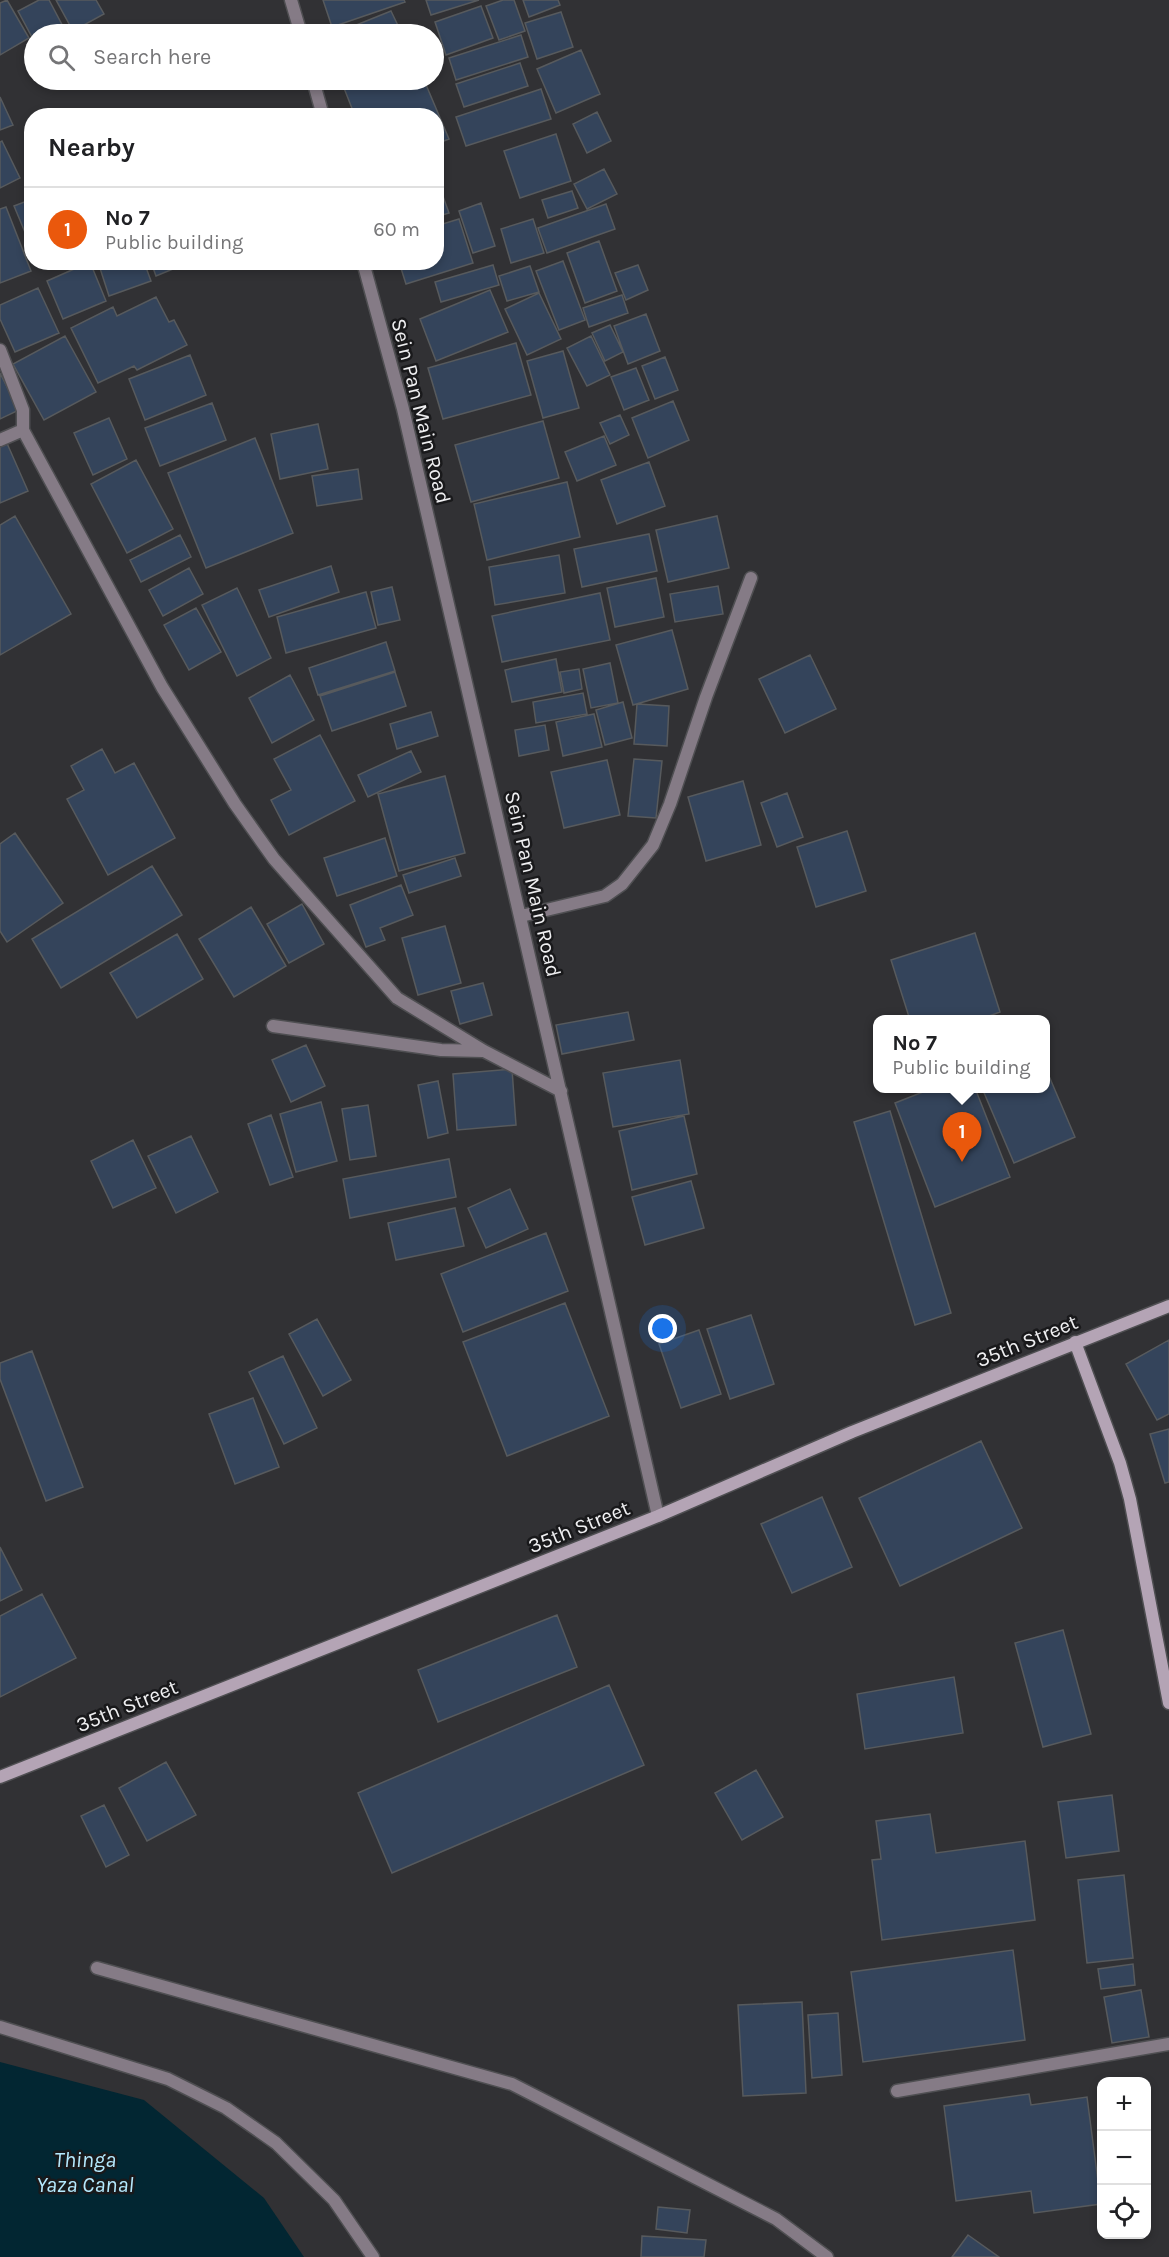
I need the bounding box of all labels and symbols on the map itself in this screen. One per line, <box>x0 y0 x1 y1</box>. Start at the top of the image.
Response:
street label: Sein Pan Main Road <box>386 316 456 506</box>
street label: Sein Pan Main Road <box>500 789 566 979</box>
pin: 1 <box>942 1112 982 1162</box>
street label: 35th Street <box>973 1310 1081 1372</box>
your location <box>648 1314 677 1343</box>
street label: 35th Street <box>525 1496 633 1558</box>
street label: 35th Street <box>73 1675 181 1737</box>
water label: Thinga Yaza Canal <box>36 2147 134 2198</box>

